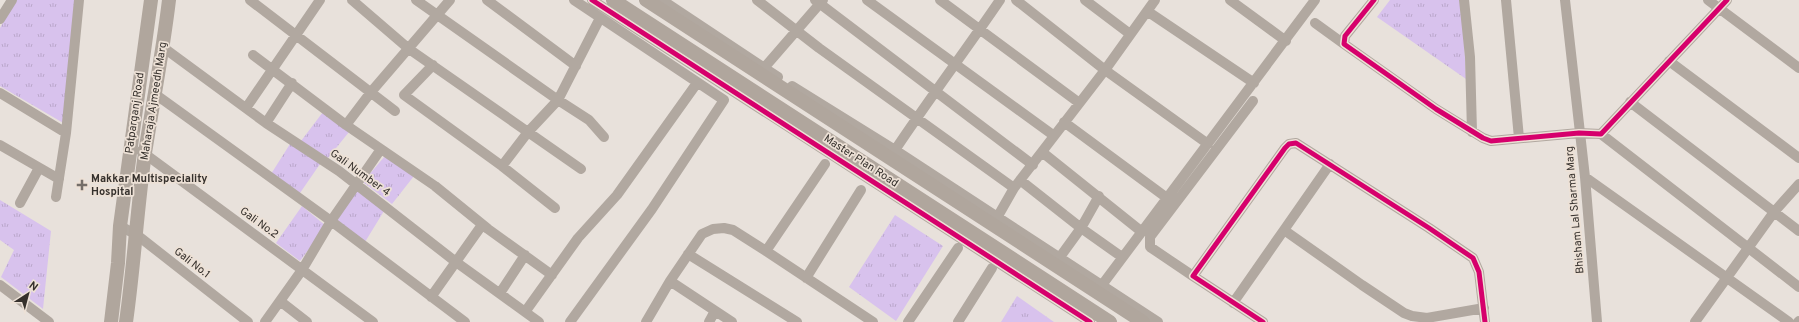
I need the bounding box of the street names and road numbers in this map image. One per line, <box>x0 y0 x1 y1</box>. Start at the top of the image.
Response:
street label: Maharaja Ajmeedh Marg <box>138 41 170 161</box>
street label: Patparganj Road <box>122 71 148 155</box>
street label: Master Plan Road <box>821 132 901 190</box>
street label: Gali Number 4 <box>327 146 393 200</box>
street label: Bhisham Lal Sharma Marg <box>1562 146 1588 274</box>
street label: Gali No.2 <box>237 204 281 242</box>
street label: Gali No.1 <box>171 245 213 281</box>

